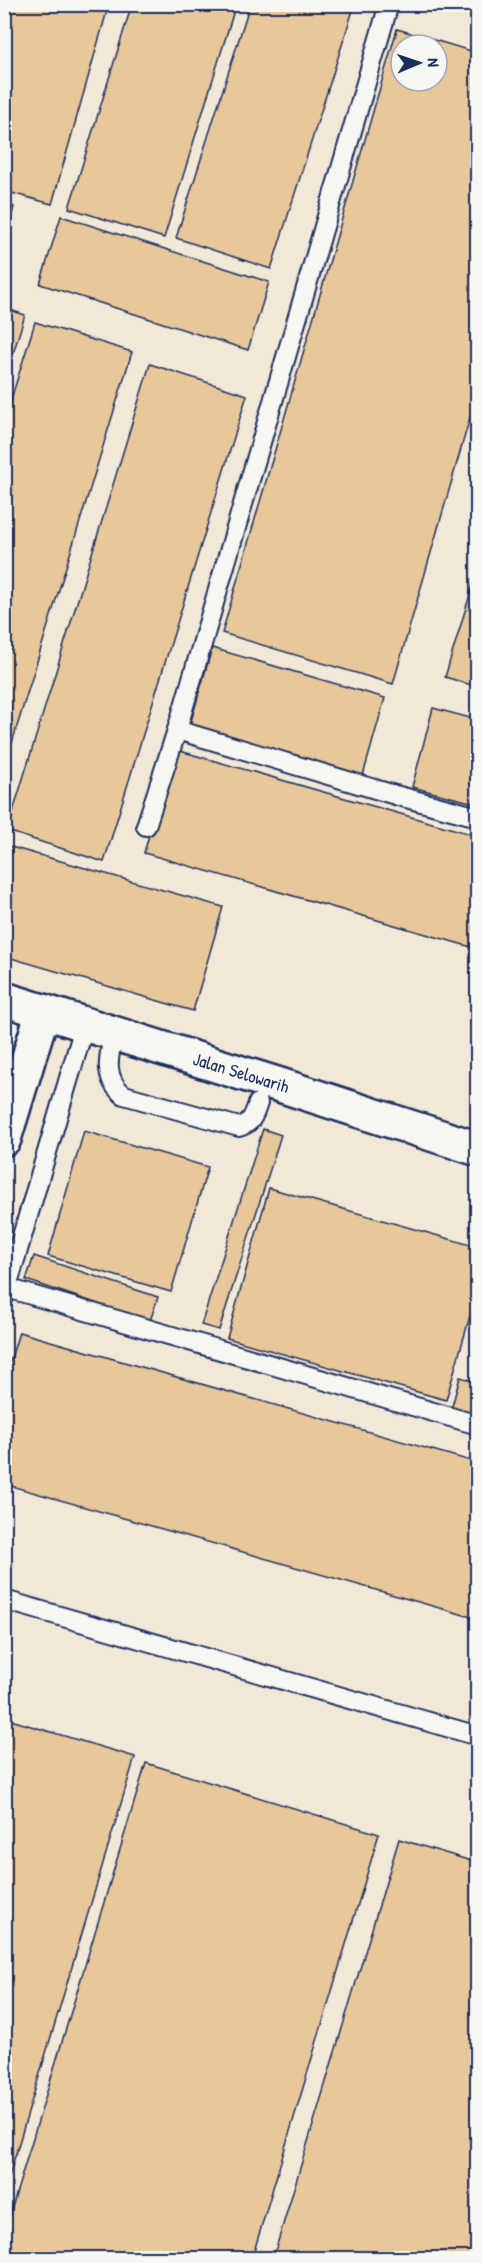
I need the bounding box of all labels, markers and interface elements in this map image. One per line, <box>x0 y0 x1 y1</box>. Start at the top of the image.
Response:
north arrow <box>389 33 449 93</box>
text: N <box>423 58 445 68</box>
street label: Jalan Selowarih <box>190 1046 293 1099</box>

